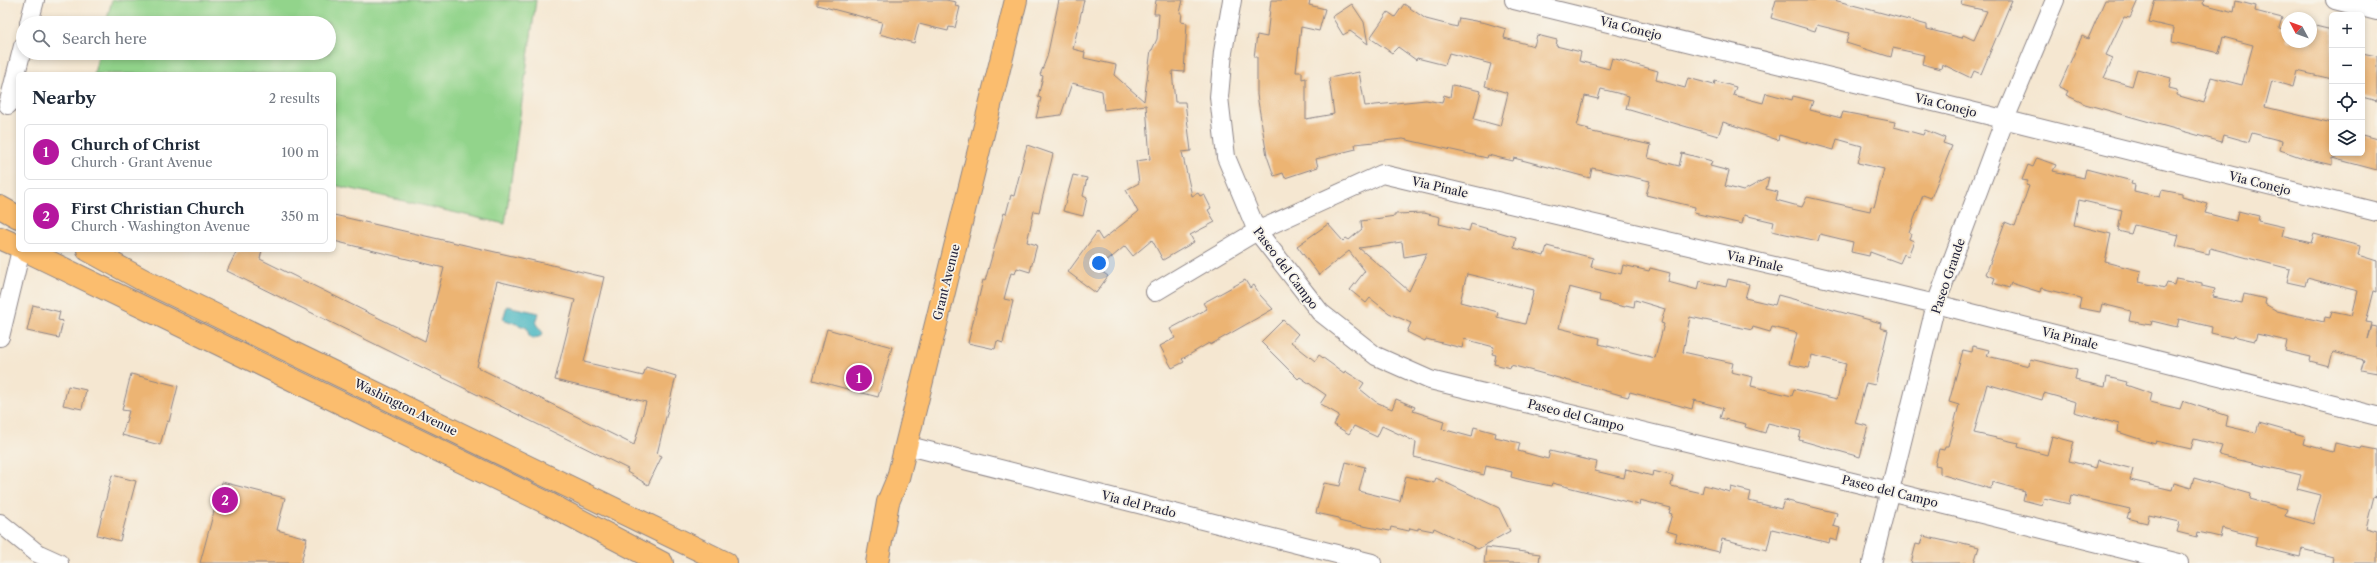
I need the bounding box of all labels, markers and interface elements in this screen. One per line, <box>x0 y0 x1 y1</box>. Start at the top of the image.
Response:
north arrow <box>2281 12 2317 48</box>
map controls <box>2329 12 2365 156</box>
button: + <box>2329 12 2365 48</box>
street label: Via Conejo <box>1598 13 1664 43</box>
search box <box>16 16 336 60</box>
icon: search <box>30 27 52 49</box>
text: Search here <box>62 29 147 48</box>
button: − <box>2329 48 2365 84</box>
button: locate <box>2329 84 2365 120</box>
text: Nearby <box>32 88 96 108</box>
text: 2 results <box>269 90 320 106</box>
street label: Via Conejo <box>1913 90 1979 120</box>
button: layers <box>2329 120 2365 156</box>
text: Church of Christ <box>71 135 200 154</box>
text: 1 <box>43 144 49 160</box>
text: 100 m <box>281 144 319 160</box>
text: Church · Grant Avenue <box>71 154 213 170</box>
street label: Via Conejo <box>2227 168 2293 198</box>
street label: Via Pinale <box>1409 173 1470 201</box>
text: First Christian Church <box>71 199 244 218</box>
text: 2 <box>42 208 50 224</box>
text: 350 m <box>281 208 319 224</box>
text: Church · Washington Avenue <box>71 218 250 234</box>
street label: Paseo del Campo <box>1250 224 1322 312</box>
street label: Paseo Grande <box>1928 236 1968 316</box>
street label: Grant Avenue <box>929 242 963 322</box>
street label: Via Pinale <box>1724 247 1785 275</box>
your location <box>1089 253 1109 273</box>
street label: Via Pinale <box>2039 324 2100 352</box>
pin: 1 <box>846 363 872 393</box>
street label: Washington Avenue <box>351 375 460 439</box>
street label: Paseo del Campo <box>1526 396 1626 434</box>
street label: Paseo del Campo <box>1840 472 1940 510</box>
pin: 2 <box>212 485 238 515</box>
street label: Via del Prado <box>1099 487 1178 521</box>

